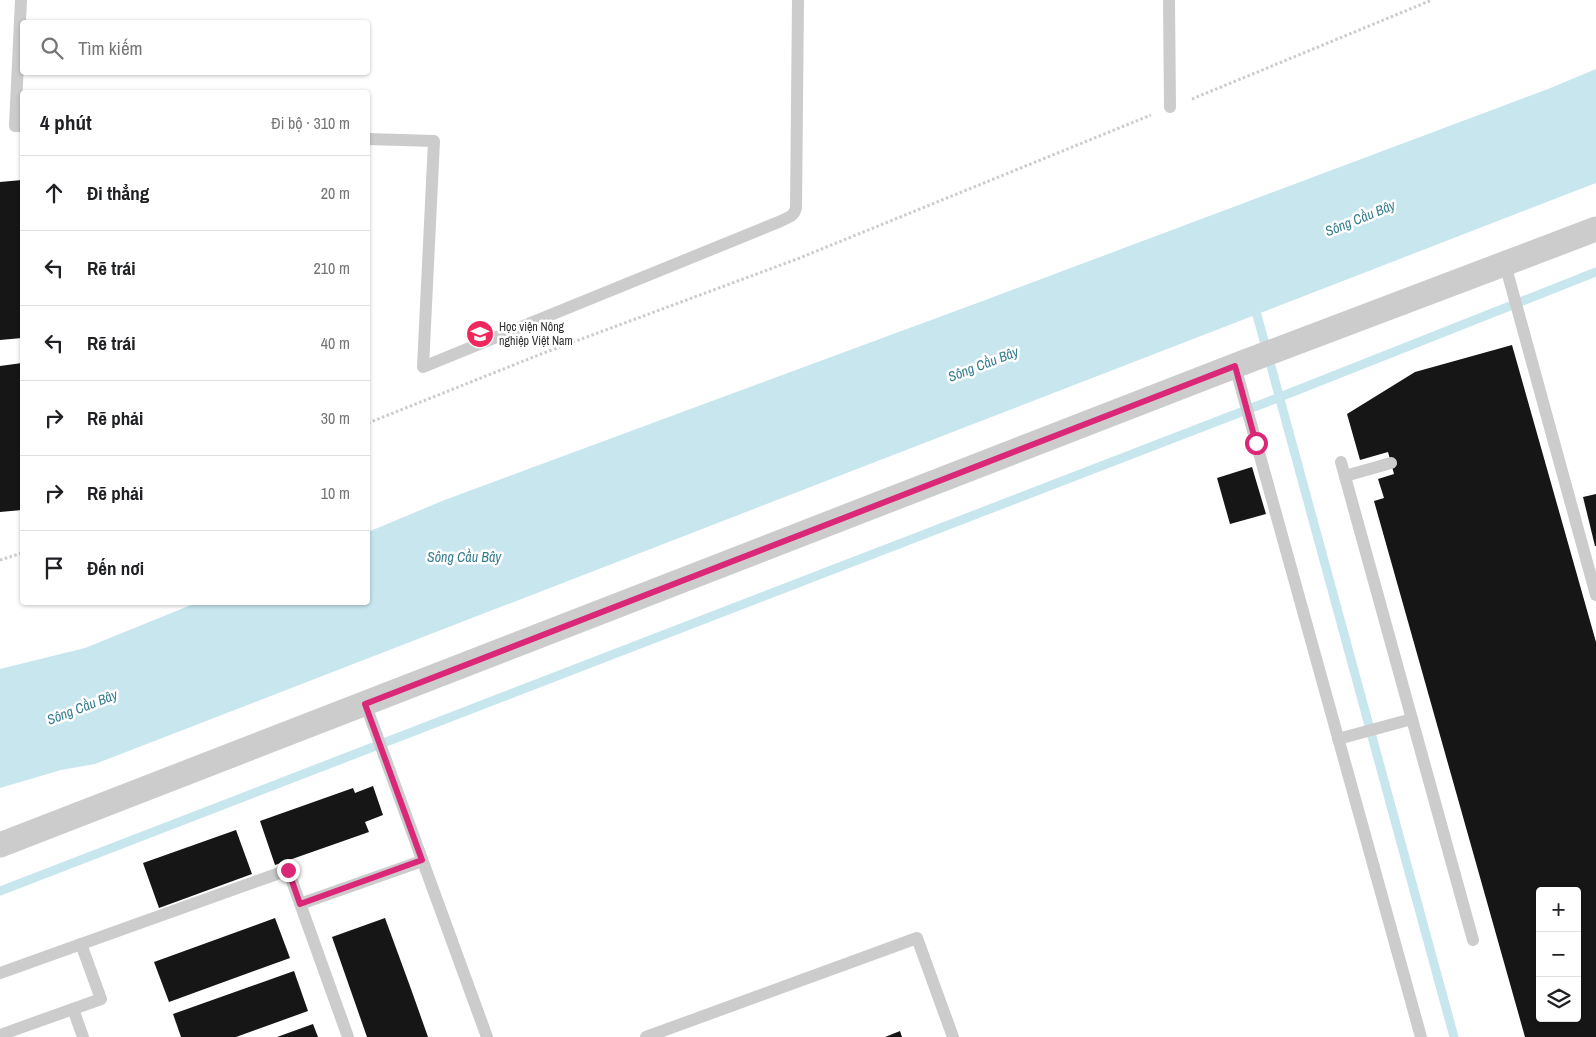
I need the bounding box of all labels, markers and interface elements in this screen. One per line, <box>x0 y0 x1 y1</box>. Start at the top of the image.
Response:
search box <box>20 20 370 75</box>
icon: search <box>38 34 66 62</box>
text: Tìm kiếm <box>78 35 143 61</box>
text: 4 phút <box>40 108 92 137</box>
text: Đi bộ · 310 m <box>271 112 350 134</box>
icon: ahead <box>40 179 68 207</box>
text: Đi thẳng <box>87 180 149 206</box>
text: 20 m <box>321 182 350 204</box>
water label: Sông Cầu Bây <box>1322 195 1399 240</box>
icon: left <box>40 254 68 282</box>
text: Rẽ trái <box>87 255 136 281</box>
text: 210 m <box>314 257 350 279</box>
school or university icon: Học viện Nông nghiệp Việt Nam <box>465 319 495 349</box>
place label: Học viện Nông nghiệp Việt Nam <box>499 319 573 349</box>
icon: left <box>40 329 68 357</box>
text: Rẽ trái <box>87 330 136 356</box>
text: 40 m <box>321 332 350 354</box>
water label: Sông Cầu Bây <box>945 342 1022 386</box>
icon: right <box>40 404 68 432</box>
text: Rẽ phải <box>87 405 143 431</box>
text: 30 m <box>321 407 350 429</box>
route start <box>1245 432 1268 455</box>
icon: right <box>40 479 68 507</box>
text: Rẽ phải <box>87 480 143 506</box>
text: 10 m <box>321 482 350 504</box>
water label: Sông Cầu Bây <box>427 548 502 566</box>
icon: arrive <box>40 554 68 582</box>
text: Đến nơi <box>87 555 144 581</box>
water label: Sông Cầu Bây <box>44 685 121 729</box>
route end <box>277 859 300 882</box>
map controls <box>1536 887 1581 1022</box>
button: + <box>1536 887 1581 932</box>
button: − <box>1536 932 1581 977</box>
button: layers <box>1536 977 1581 1022</box>

